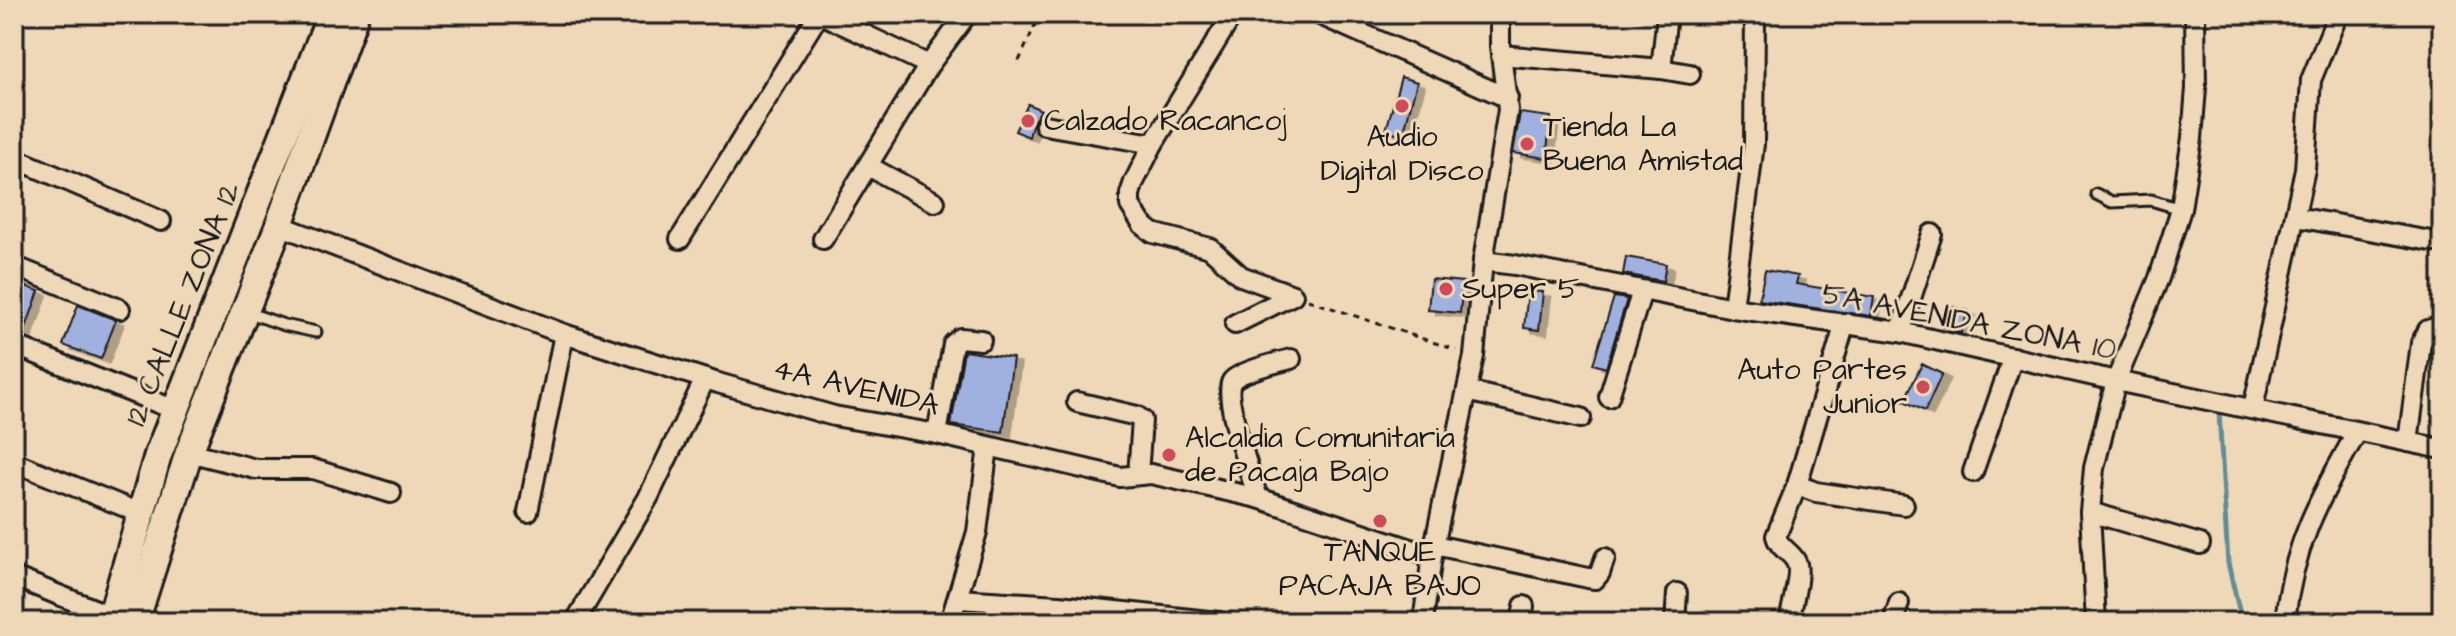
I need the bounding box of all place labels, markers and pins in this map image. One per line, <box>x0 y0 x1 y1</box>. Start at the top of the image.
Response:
marker: Audio Digital Disco <box>1393 97 1411 115</box>
place label: Calzado Racancoj <box>1044 100 1287 142</box>
place label: Tienda La Buena Amistad <box>1543 106 1743 182</box>
marker: Calzado Racancoj <box>1019 112 1037 130</box>
place label: Audio Digital Disco <box>1320 116 1484 193</box>
marker: Tienda La Buena Amistad <box>1518 135 1536 153</box>
place label: Super 5 <box>1462 268 1579 310</box>
marker: Super 5 <box>1437 280 1455 298</box>
place label: Auto Partes Junior <box>1737 349 1907 425</box>
marker: Auto Partes Junior <box>1914 378 1932 396</box>
place label: Alcaldia Comunitaria de Pacaja Bajo <box>1185 417 1455 493</box>
marker: Alcaldia Comunitaria de Pacaja Bajo <box>1160 446 1178 464</box>
marker: TANQUE PACAJA BAJO <box>1371 512 1389 530</box>
place label: TANQUE PACAJA BAJO <box>1279 531 1481 607</box>

